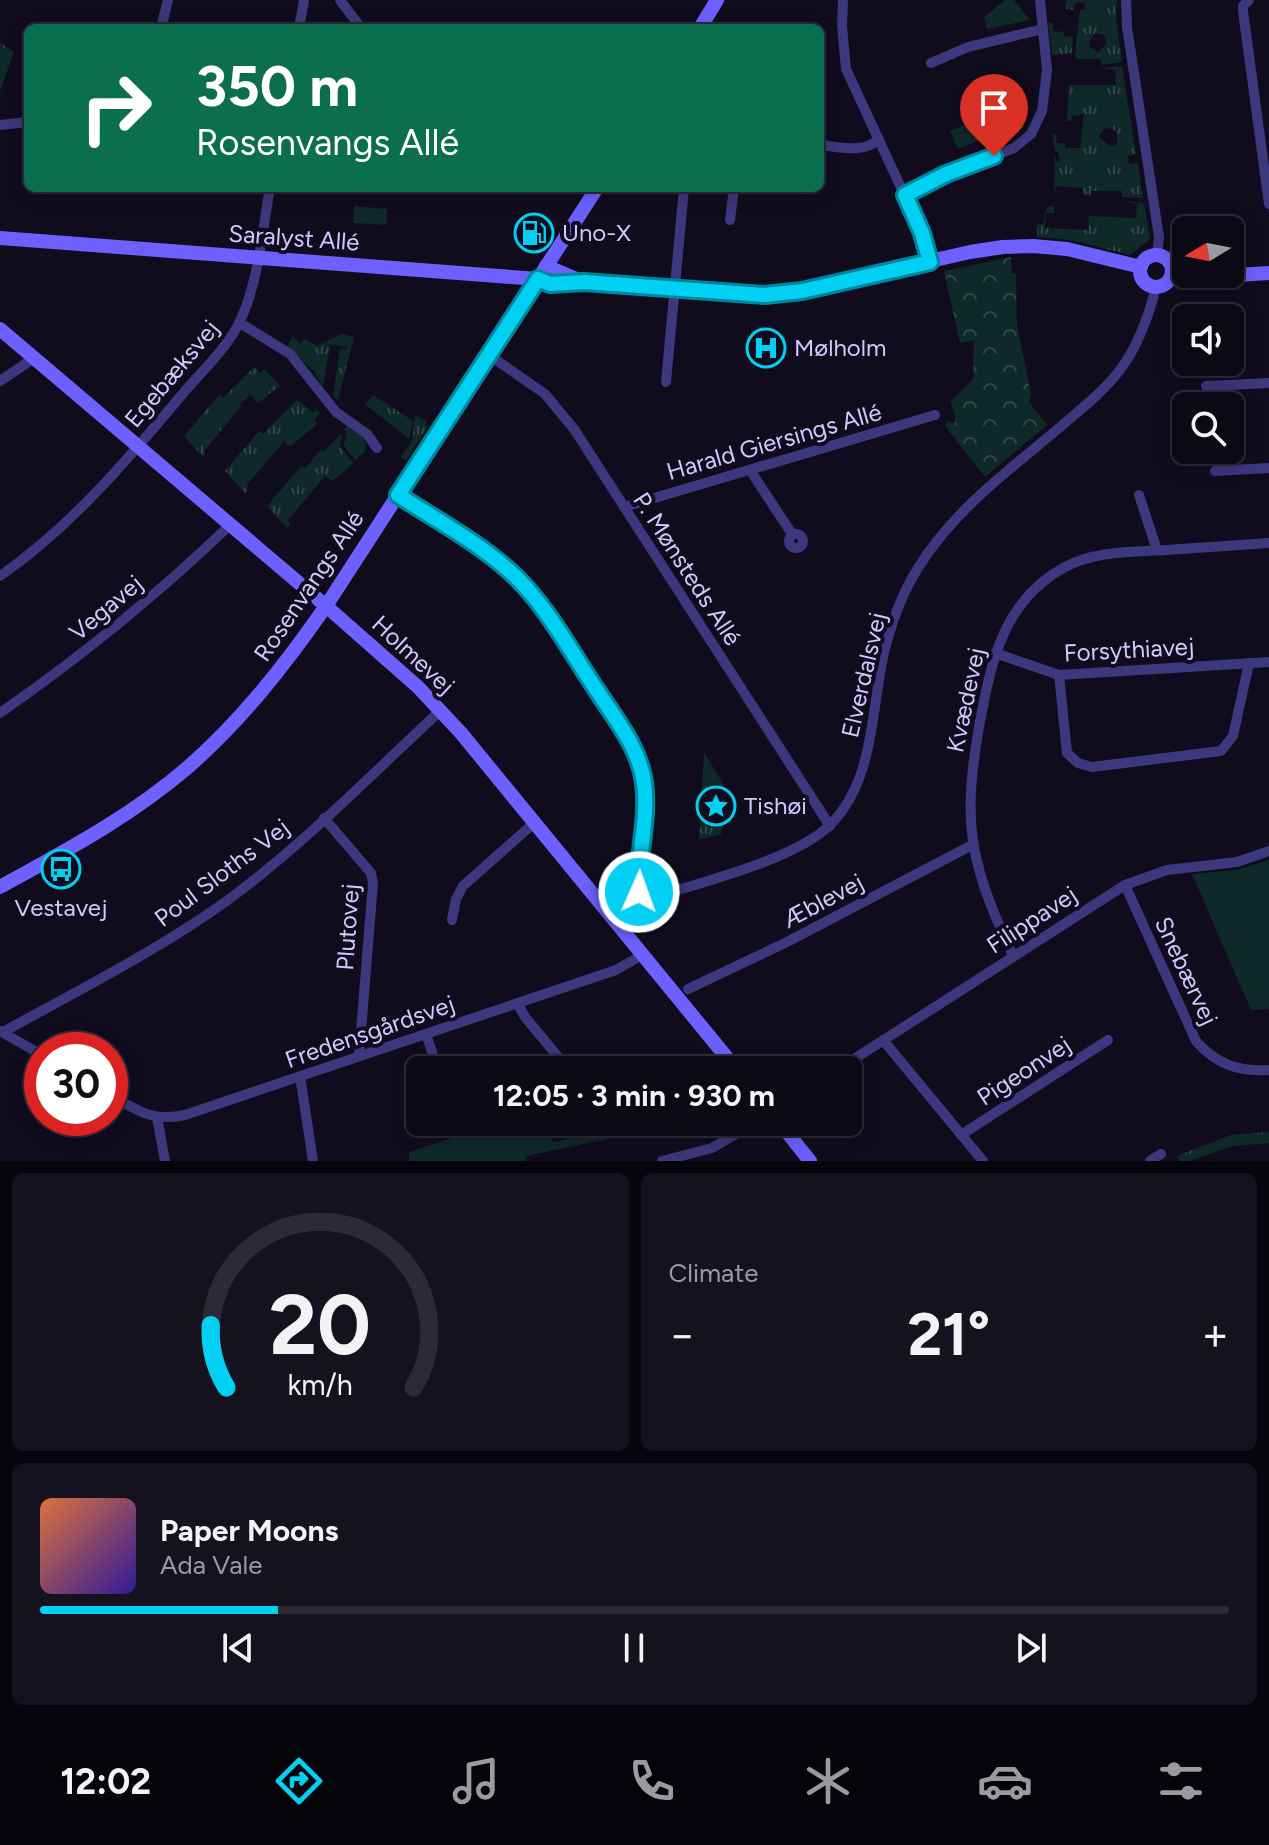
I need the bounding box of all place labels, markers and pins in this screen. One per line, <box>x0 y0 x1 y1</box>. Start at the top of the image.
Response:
pin <box>960 74 1028 156</box>
fuel station icon: Uno-X <box>513 212 555 254</box>
place label: Uno-X <box>562 218 631 247</box>
hospital icon: Mølholm <box>745 327 787 369</box>
place label: Mølholm <box>794 333 887 362</box>
place icon: Tishøi <box>695 785 737 827</box>
place label: Tishøi <box>744 791 807 820</box>
bus stop icon: Vestavej <box>40 848 82 890</box>
place label: Vestavej <box>15 893 107 922</box>

